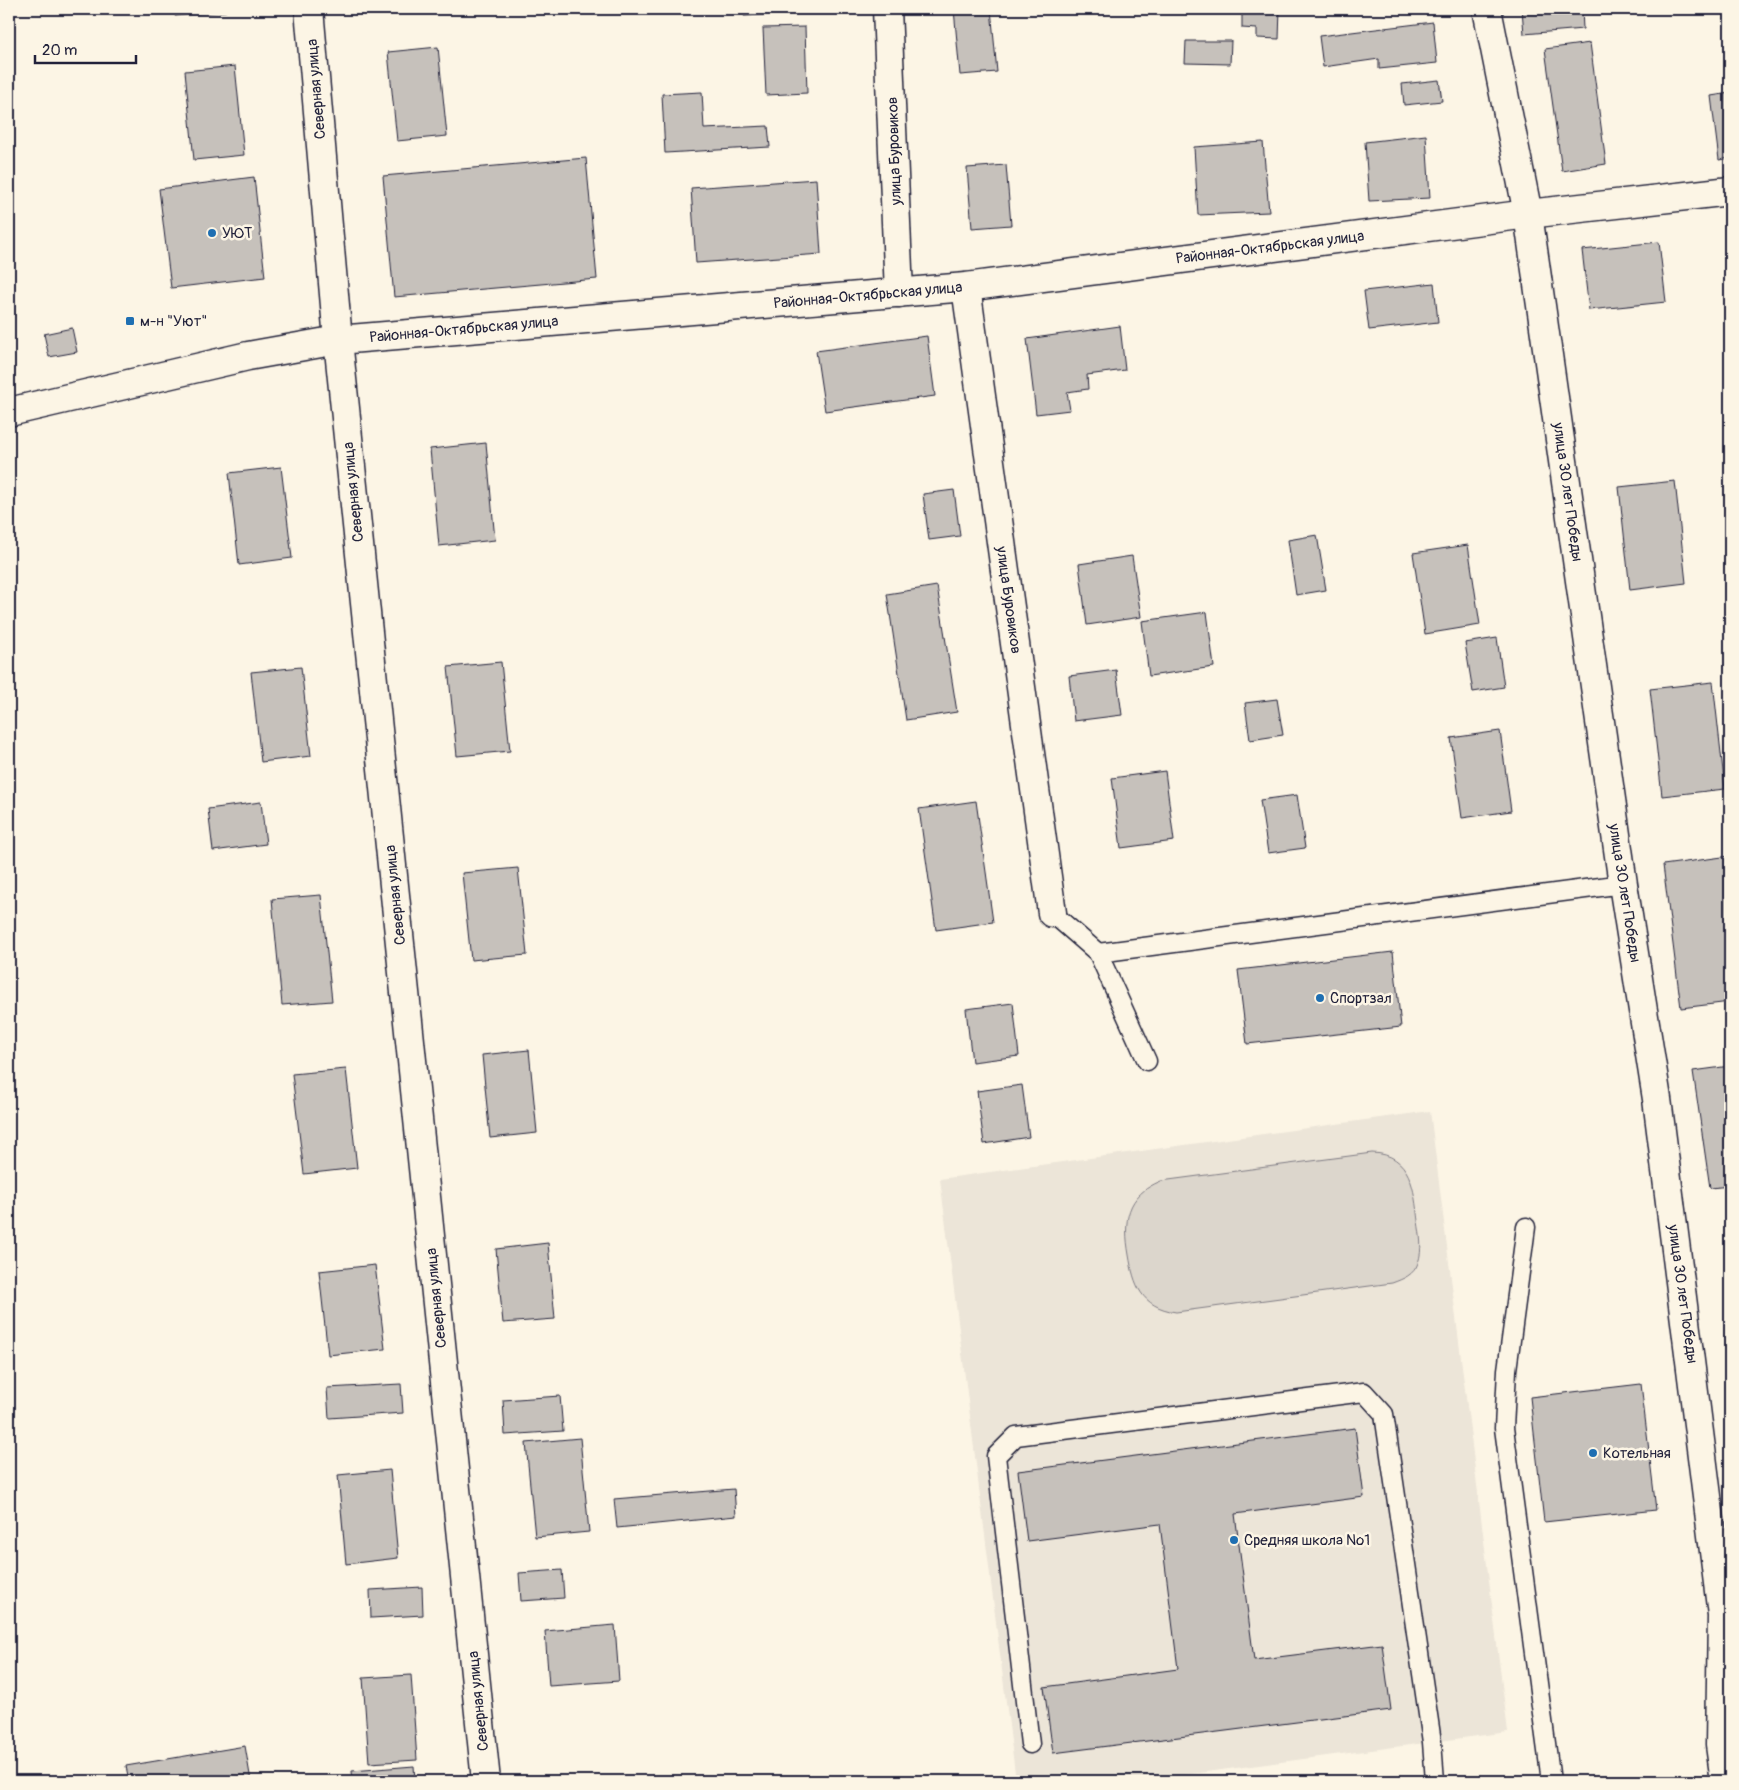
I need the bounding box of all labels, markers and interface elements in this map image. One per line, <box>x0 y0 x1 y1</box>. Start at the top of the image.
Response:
scale bar <box>35 32 136 64</box>
street label: Северная улица <box>303 38 330 140</box>
text: 20 m <box>42 41 77 60</box>
street label: улица Буровиков <box>883 96 906 206</box>
place label: УЮТ <box>222 224 252 243</box>
marker: УЮТ <box>206 227 218 239</box>
street label: Районная-Октябрьская улица <box>1175 227 1365 268</box>
street label: Районная-Октябрьская улица <box>773 278 963 313</box>
place label: м-н "Уют" <box>140 312 207 331</box>
street label: Районная-Октябрьская улица <box>369 312 559 347</box>
marker: м-н "Уют" <box>124 315 136 327</box>
street label: улица 30 лет Победы <box>1548 420 1587 563</box>
street label: Северная улица <box>339 441 368 543</box>
street label: улица Буровиков <box>991 544 1025 655</box>
street label: улица 30 лет Победы <box>1604 821 1645 964</box>
street label: Северная улица <box>381 844 410 946</box>
place label: Спортзал <box>1330 989 1392 1008</box>
marker: Спортзал <box>1314 992 1326 1004</box>
street label: улица 30 лет Победы <box>1663 1222 1702 1365</box>
street label: Северная улица <box>422 1247 451 1349</box>
place label: Котельная <box>1603 1444 1671 1463</box>
marker: Котельная <box>1587 1447 1599 1459</box>
place label: Средняя школа №1 <box>1244 1531 1370 1550</box>
marker: Средняя школа №1 <box>1228 1534 1240 1546</box>
street label: Северная улица <box>464 1650 493 1752</box>

